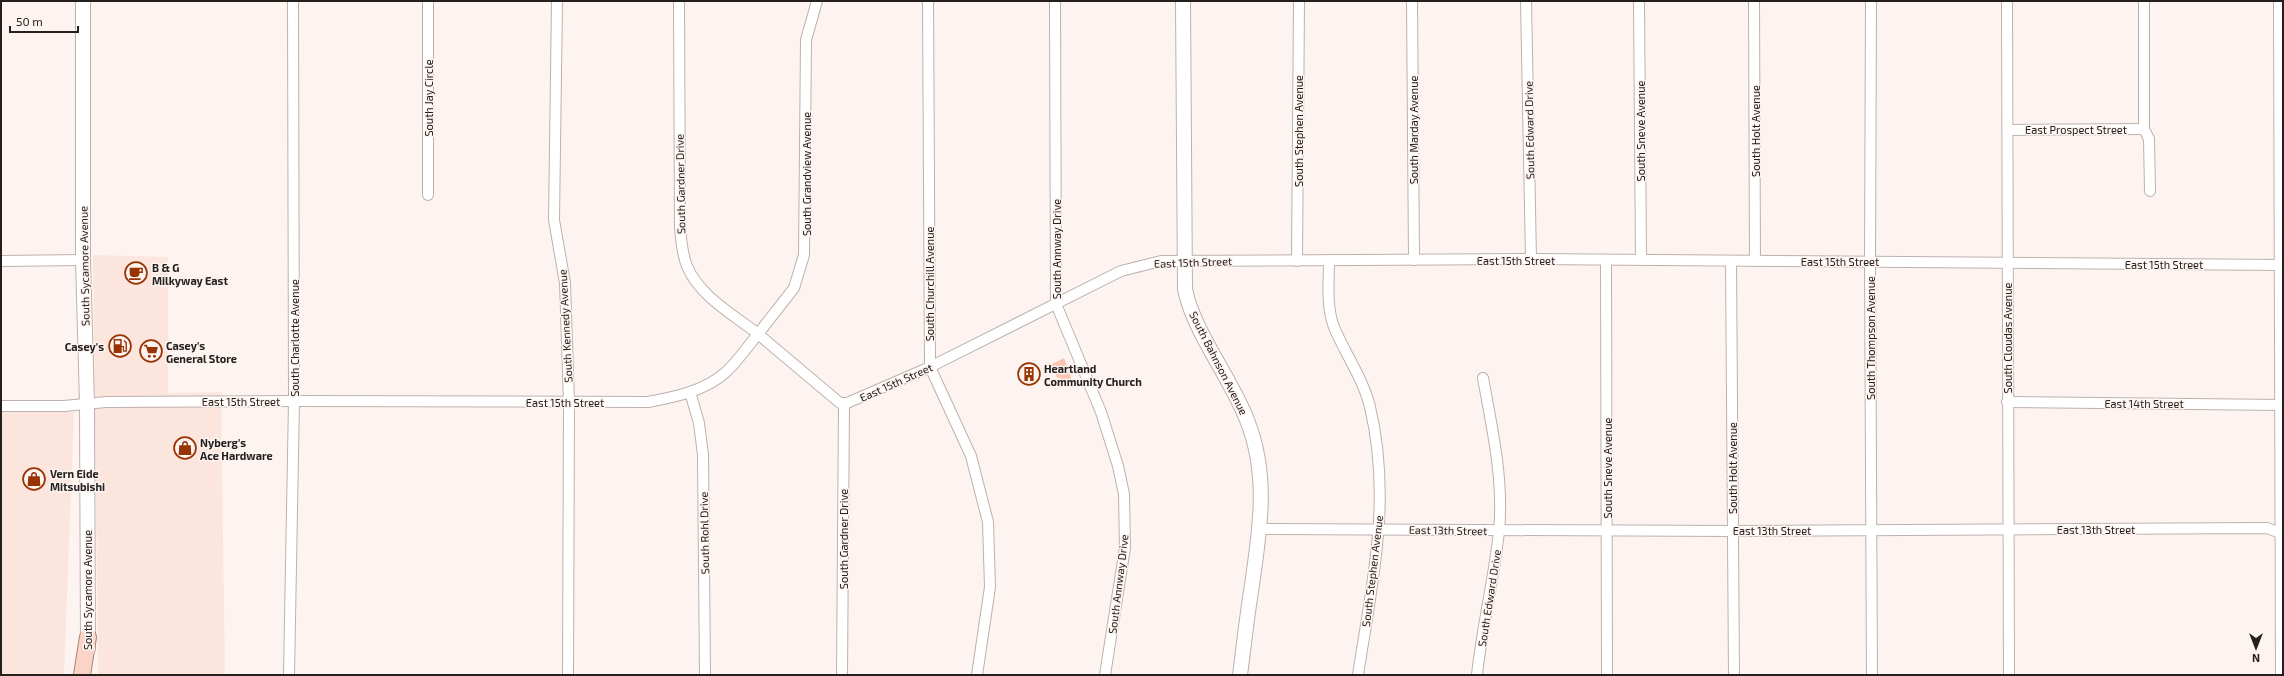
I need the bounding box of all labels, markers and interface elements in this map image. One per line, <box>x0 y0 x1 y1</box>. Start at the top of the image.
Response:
scale bar <box>10 8 78 34</box>
text: 50 m <box>16 14 43 28</box>
street label: South Jay Circle <box>422 59 435 137</box>
street label: South Stephen Avenue <box>1292 75 1305 187</box>
street label: South Marday Avenue <box>1407 76 1420 184</box>
street label: South Sneve Avenue <box>1634 80 1647 181</box>
street label: South Edward Drive <box>1522 81 1536 179</box>
street label: South Holt Avenue <box>1749 85 1762 177</box>
street label: South Grandview Avenue <box>800 112 813 236</box>
street label: East Prospect Street <box>2025 123 2127 136</box>
street label: South Gardner Drive <box>673 134 687 234</box>
street label: South Annway Drive <box>1050 199 1063 299</box>
street label: South Sycamore Avenue <box>76 206 92 326</box>
street label: South Churchill Avenue <box>923 227 936 341</box>
street label: East 15th Street <box>1154 254 1232 270</box>
street label: East 15th Street <box>1477 254 1555 267</box>
street label: East 15th Street <box>1801 255 1879 268</box>
street label: East 15th Street <box>2125 258 2203 271</box>
cafe icon: B & G Milkyway East <box>123 260 149 286</box>
place label: B & G Milkyway East <box>152 261 228 288</box>
street label: South Kennedy Avenue <box>556 269 574 383</box>
street label: South Thompson Avenue <box>1864 276 1877 400</box>
street label: South Charlotte Avenue <box>288 279 301 397</box>
street label: South Cloudas Avenue <box>2001 283 2014 393</box>
street label: South Bahnson Avenue <box>1187 309 1251 417</box>
fuel station icon: Casey's <box>107 333 133 359</box>
supermarket icon: Casey's General Store <box>138 338 164 364</box>
place label: Casey's General Store <box>166 339 237 365</box>
place label: Casey's <box>65 340 104 354</box>
street label: East 15th Street <box>858 360 934 404</box>
building icon: Heartland Community Church <box>1016 361 1042 387</box>
place label: Heartland Community Church <box>1044 362 1142 389</box>
street label: East 15th Street <box>202 395 280 408</box>
street label: East 15th Street <box>526 396 604 409</box>
street label: East 14th Street <box>2104 397 2184 410</box>
street label: South Sneve Avenue <box>1601 417 1614 518</box>
street label: South Holt Avenue <box>1726 422 1739 514</box>
shop icon: Nyberg's Ace Hardware <box>172 435 198 461</box>
place label: Nyberg's Ace Hardware <box>200 436 273 462</box>
shop icon: Vern Eide Mitsubishi <box>21 466 47 492</box>
place label: Vern Eide Mitsubishi <box>50 467 105 493</box>
street label: South Gardner Drive <box>837 489 850 589</box>
street label: South Rohl Drive <box>697 491 711 574</box>
street label: South Stephen Avenue <box>1359 515 1385 627</box>
street label: East 13th Street <box>1409 523 1487 537</box>
street label: East 13th Street <box>2057 523 2135 536</box>
street label: East 13th Street <box>1733 524 1811 537</box>
street label: South Sycamore Avenue <box>81 530 94 650</box>
street label: South Annway Drive <box>1105 533 1131 635</box>
street label: South Edward Drive <box>1475 548 1503 648</box>
north arrow <box>2236 628 2276 668</box>
text: N <box>2252 652 2260 665</box>

